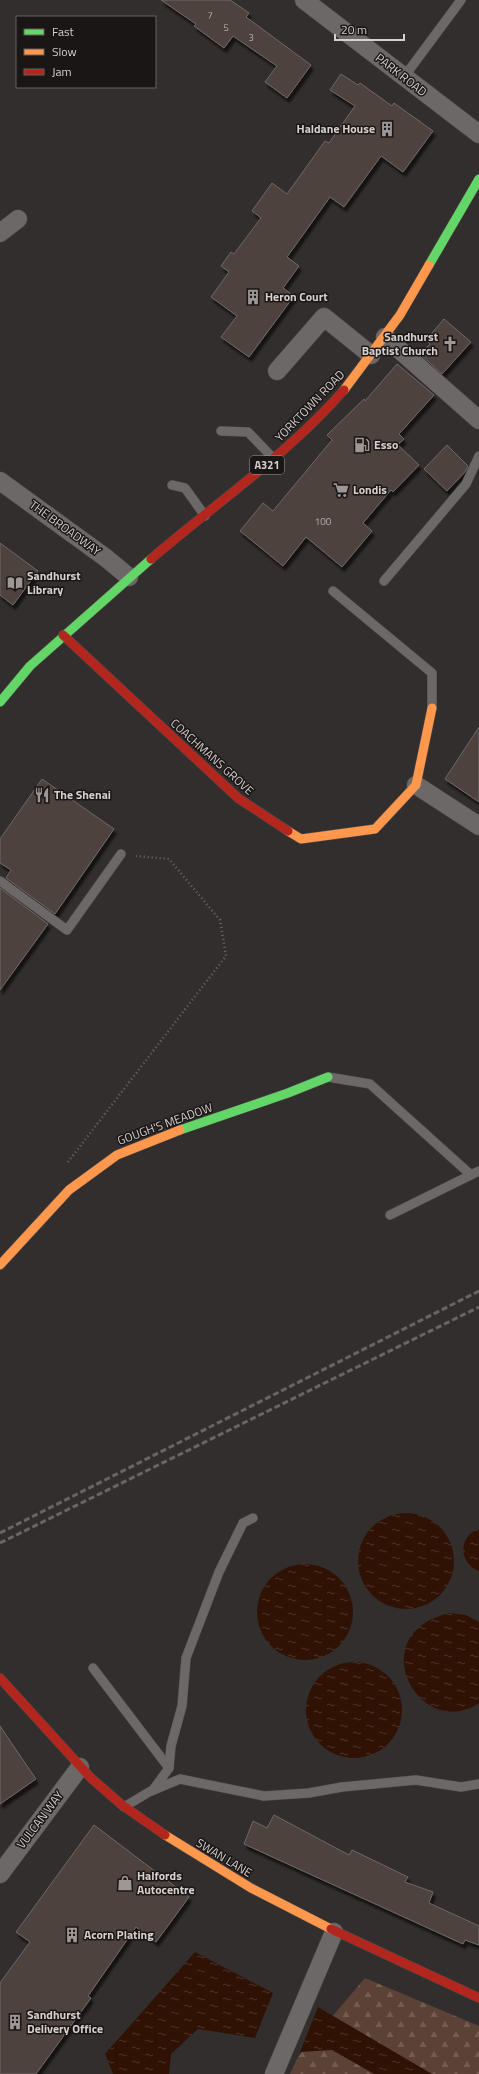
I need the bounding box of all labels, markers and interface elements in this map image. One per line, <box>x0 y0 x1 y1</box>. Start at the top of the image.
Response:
house number: 7 <box>207 8 213 23</box>
legend <box>16 16 156 88</box>
scale bar <box>335 16 404 42</box>
house number: 5 <box>223 20 229 35</box>
text: 20 m <box>341 20 367 39</box>
text: Fast <box>52 22 75 41</box>
house number: 3 <box>248 30 254 45</box>
text: Slow <box>52 42 77 61</box>
street label: PARK ROAD <box>371 48 431 101</box>
text: Jam <box>52 62 72 81</box>
place label: Haldane House <box>297 119 375 138</box>
building icon: Haldane House <box>378 120 396 138</box>
place label: Heron Court <box>265 287 328 306</box>
building icon: Heron Court <box>244 288 262 306</box>
place label: Sandhurst Baptist Church <box>362 327 439 360</box>
church icon: Sandhurst Baptist Church <box>441 335 459 353</box>
street label: YORKTOWN ROAD <box>270 365 349 446</box>
place label: Esso <box>374 435 398 454</box>
fuel station icon: Esso <box>353 436 371 454</box>
road number: A321 <box>250 456 284 474</box>
place label: Londis <box>353 480 387 499</box>
supermarket icon: Londis <box>332 481 350 499</box>
street label: THE BROADWAY <box>26 495 105 560</box>
house number: 100 <box>315 514 332 529</box>
place label: Sandhurst Library <box>27 566 81 599</box>
library icon: Sandhurst Library <box>6 574 24 592</box>
street label: COACHMANS GROVE <box>166 714 259 800</box>
place label: The Shenai <box>54 785 111 804</box>
restaurant icon: The Shenai <box>33 786 51 804</box>
street label: GOUGH'S MEADOW <box>114 1097 216 1150</box>
street label: VULCAN WAY <box>12 1786 68 1853</box>
street label: SWAN LANE <box>193 1833 256 1882</box>
place label: Halfords Autocentre <box>137 1866 195 1899</box>
shop icon: Halfords Autocentre <box>116 1874 134 1892</box>
place label: Acorn Plating <box>84 1925 154 1944</box>
building icon: Acorn Plating <box>63 1926 81 1944</box>
place label: Sandhurst Delivery Office <box>27 2005 103 2038</box>
building icon: Sandhurst Delivery Office <box>6 2013 24 2031</box>

